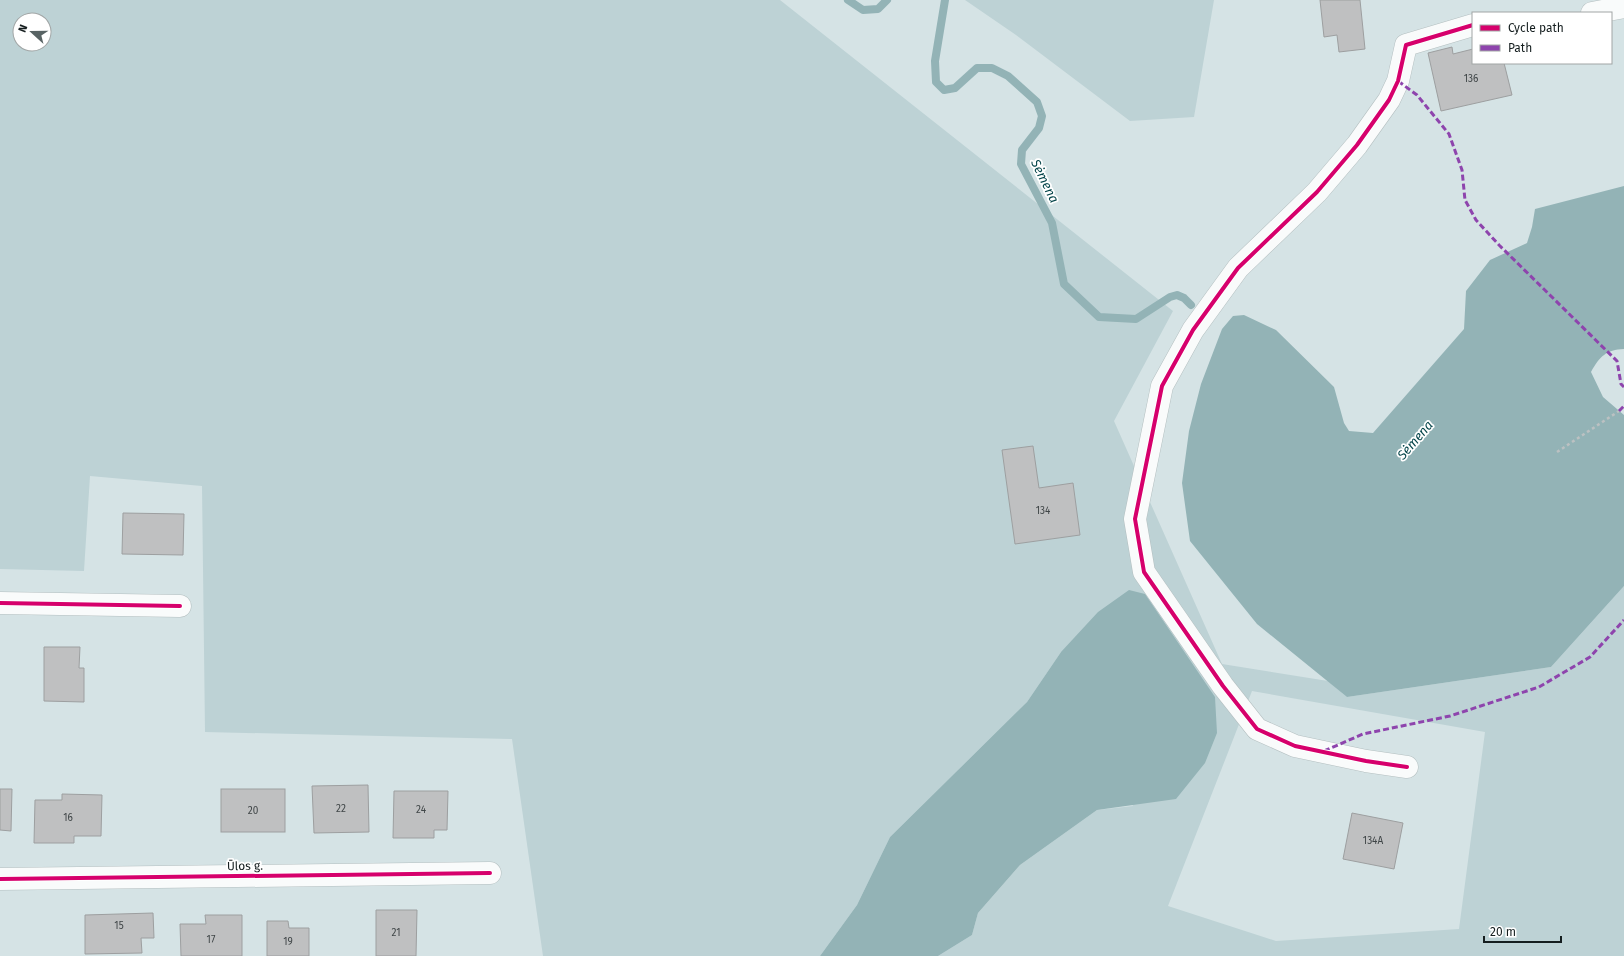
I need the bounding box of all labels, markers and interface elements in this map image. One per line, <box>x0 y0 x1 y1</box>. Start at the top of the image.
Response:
north arrow <box>12 12 52 52</box>
legend <box>1472 12 1612 64</box>
text: Cycle path <box>1508 21 1564 35</box>
text: N <box>16 23 31 34</box>
text: Path <box>1508 41 1532 55</box>
house number: 136 <box>1464 73 1478 85</box>
water label: Sėmena <box>1028 156 1062 205</box>
water label: Sėmena <box>1393 418 1436 463</box>
house number: 134 <box>1036 505 1051 517</box>
house number: 22 <box>336 803 346 815</box>
house number: 24 <box>416 804 427 816</box>
house number: 20 <box>248 805 259 817</box>
house number: 16 <box>63 812 73 824</box>
house number: 134A <box>1363 835 1383 847</box>
street label: Ūlos g. <box>227 859 263 873</box>
scale bar <box>1484 918 1561 944</box>
house number: 15 <box>114 920 124 932</box>
text: 20 m <box>1490 925 1516 939</box>
house number: 21 <box>391 927 401 939</box>
house number: 17 <box>207 934 216 946</box>
house number: 19 <box>283 936 293 948</box>

